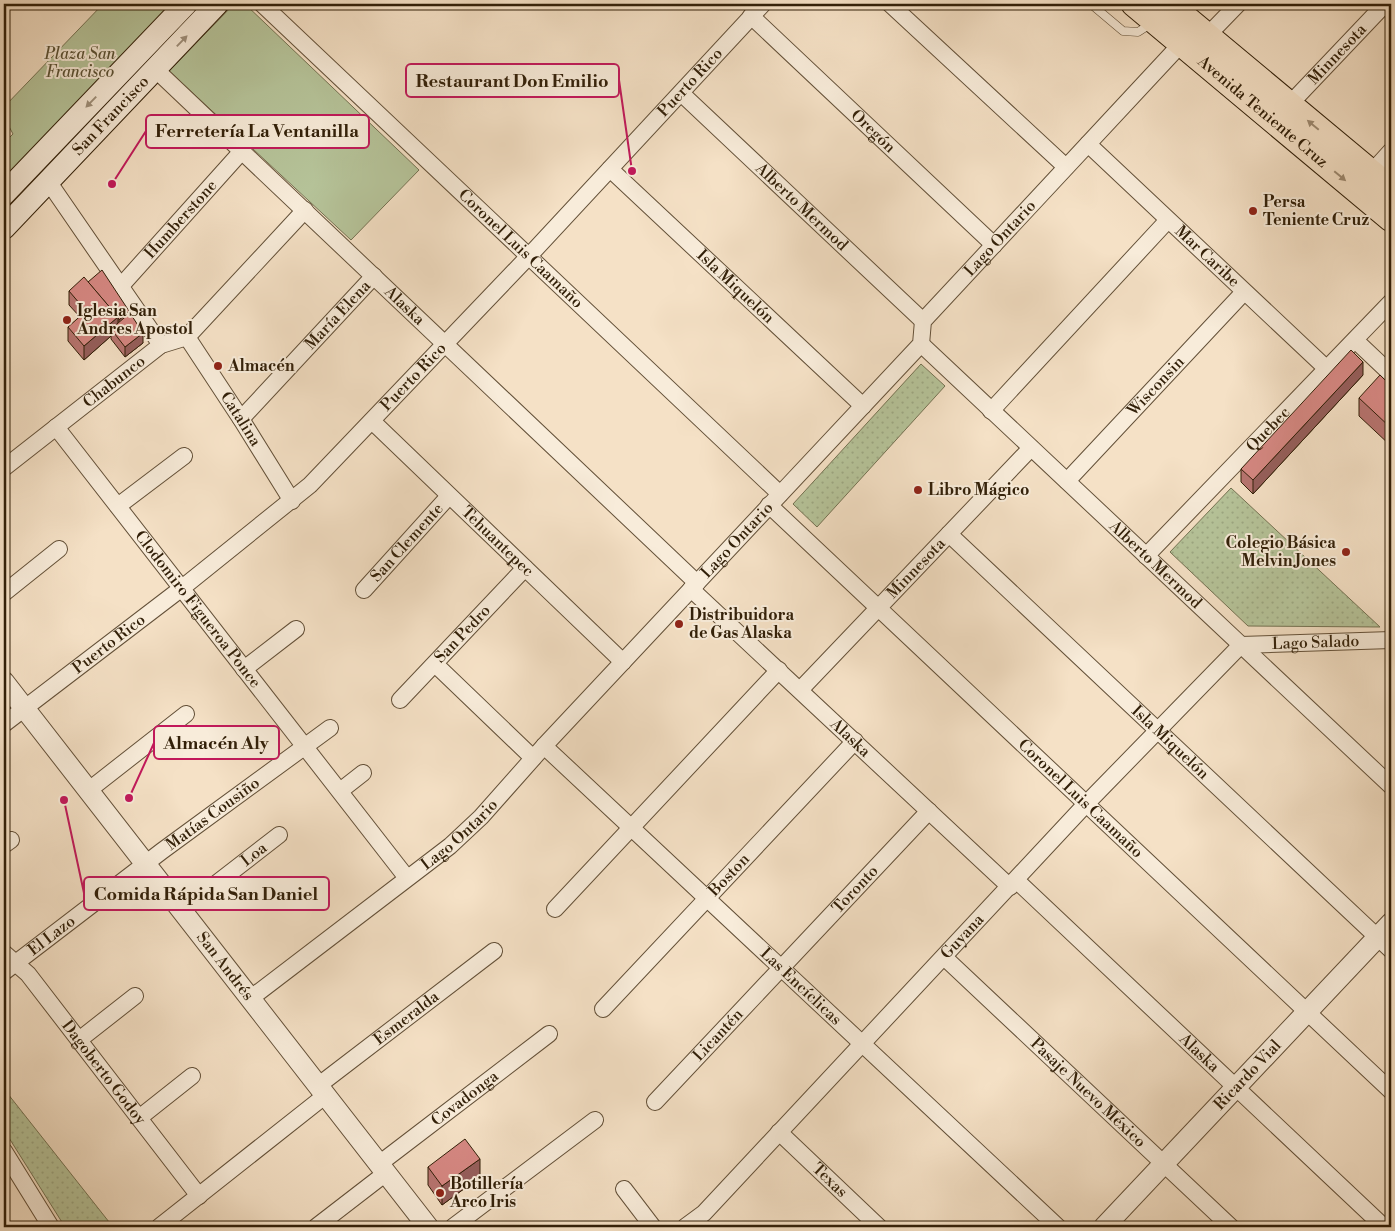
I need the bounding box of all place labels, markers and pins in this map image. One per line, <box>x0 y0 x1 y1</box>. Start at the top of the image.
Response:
callout: Restaurant Don Emilio <box>406 64 619 97</box>
callout: Ferretería La Ventanilla <box>146 115 369 148</box>
place label: Persa Teniente Cruz <box>1263 192 1369 230</box>
marker: Persa Teniente Cruz <box>1247 205 1259 217</box>
place label: Iglesia San Andres Apostol <box>76 301 194 339</box>
marker: Iglesia San Andres Apostol <box>61 314 73 326</box>
place label: Almacén <box>227 356 295 376</box>
marker: Almacén <box>212 360 224 372</box>
place label: Libro Mágico <box>928 480 1029 500</box>
marker: Libro Mágico <box>912 484 924 496</box>
place label: Colegio Básica Melvin Jones <box>1226 533 1336 571</box>
marker: Colegio Básica Melvin Jones <box>1340 546 1352 558</box>
place label: Distribuidora de Gas Alaska <box>689 605 795 643</box>
marker: Distribuidora de Gas Alaska <box>673 618 685 630</box>
callout: Almacén Aly <box>154 726 279 759</box>
callout: Comida Rápida San Daniel <box>84 877 329 910</box>
place label: Botillería Arco Iris <box>449 1174 524 1212</box>
marker: Botillería Arco Iris <box>434 1187 446 1199</box>

